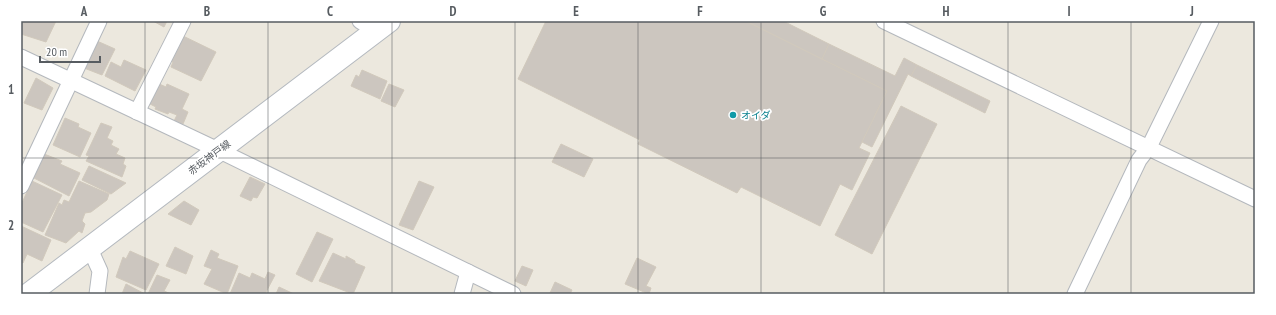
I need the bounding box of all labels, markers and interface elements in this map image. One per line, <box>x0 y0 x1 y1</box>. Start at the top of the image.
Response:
text: A <box>80 3 88 20</box>
text: B <box>204 3 210 20</box>
text: C <box>327 3 333 20</box>
text: D <box>450 3 457 20</box>
text: E <box>573 3 579 20</box>
text: F <box>697 3 703 20</box>
text: G <box>820 3 827 20</box>
text: H <box>943 3 950 20</box>
text: I <box>1067 3 1071 20</box>
text: J <box>1189 3 1194 20</box>
scale bar <box>40 38 100 64</box>
text: 20 m <box>46 44 67 59</box>
text: 1 <box>8 81 14 98</box>
place label: オイダ <box>741 109 771 122</box>
marker: オイダ <box>728 110 738 120</box>
street label: 赤坂神戸線 <box>185 137 233 178</box>
text: 2 <box>8 217 14 234</box>

